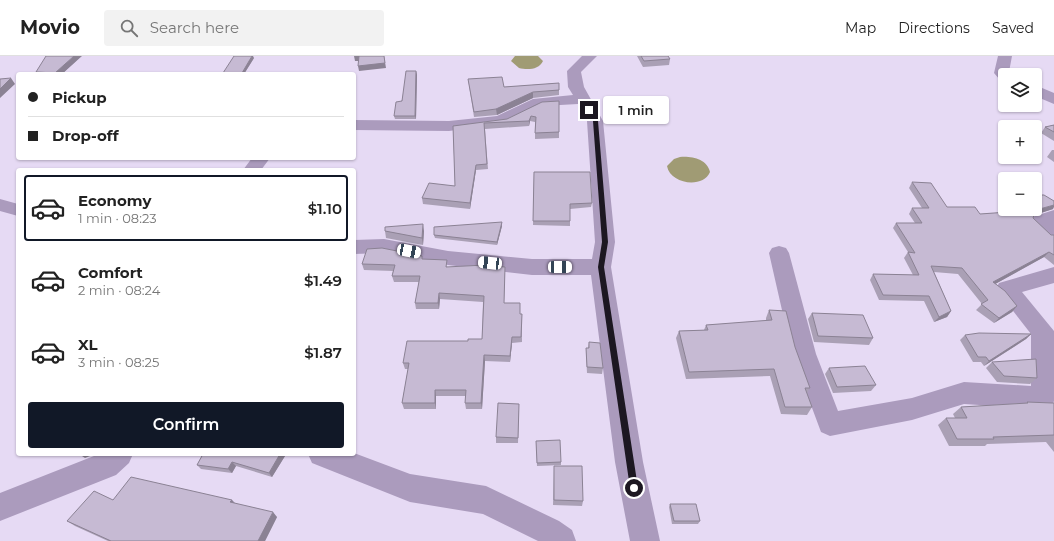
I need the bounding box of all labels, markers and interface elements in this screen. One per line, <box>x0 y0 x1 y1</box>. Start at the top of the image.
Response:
search box <box>104 10 384 46</box>
text: Movio <box>20 16 80 39</box>
icon: search <box>118 17 140 39</box>
text: Search here <box>150 18 239 37</box>
text: Map <box>845 19 876 37</box>
text: Directions <box>898 19 970 37</box>
text: Saved <box>992 19 1034 37</box>
map controls <box>998 68 1042 216</box>
button: layers <box>998 68 1042 112</box>
text: Pickup <box>52 88 107 107</box>
callout: 1 min <box>603 96 669 124</box>
route end <box>580 101 598 119</box>
text: 1 min <box>619 102 653 118</box>
button: + <box>998 120 1042 164</box>
text: Drop-off <box>52 126 119 145</box>
button: − <box>998 172 1042 216</box>
icon: car <box>30 190 66 226</box>
text: Economy <box>78 191 151 210</box>
text: $1.10 <box>308 199 342 218</box>
text: 1 min · 08:23 <box>78 210 157 226</box>
car <box>396 243 422 259</box>
car <box>477 256 503 270</box>
car <box>548 261 572 273</box>
icon: car <box>30 262 66 298</box>
text: Comfort <box>78 263 143 282</box>
text: $1.49 <box>304 271 342 290</box>
text: 2 min · 08:24 <box>78 282 160 298</box>
icon: car <box>30 334 66 370</box>
text: XL <box>78 335 97 354</box>
text: $1.87 <box>304 343 342 362</box>
text: 3 min · 08:25 <box>78 354 159 370</box>
button: Confirm <box>28 402 344 448</box>
route start <box>625 479 643 497</box>

